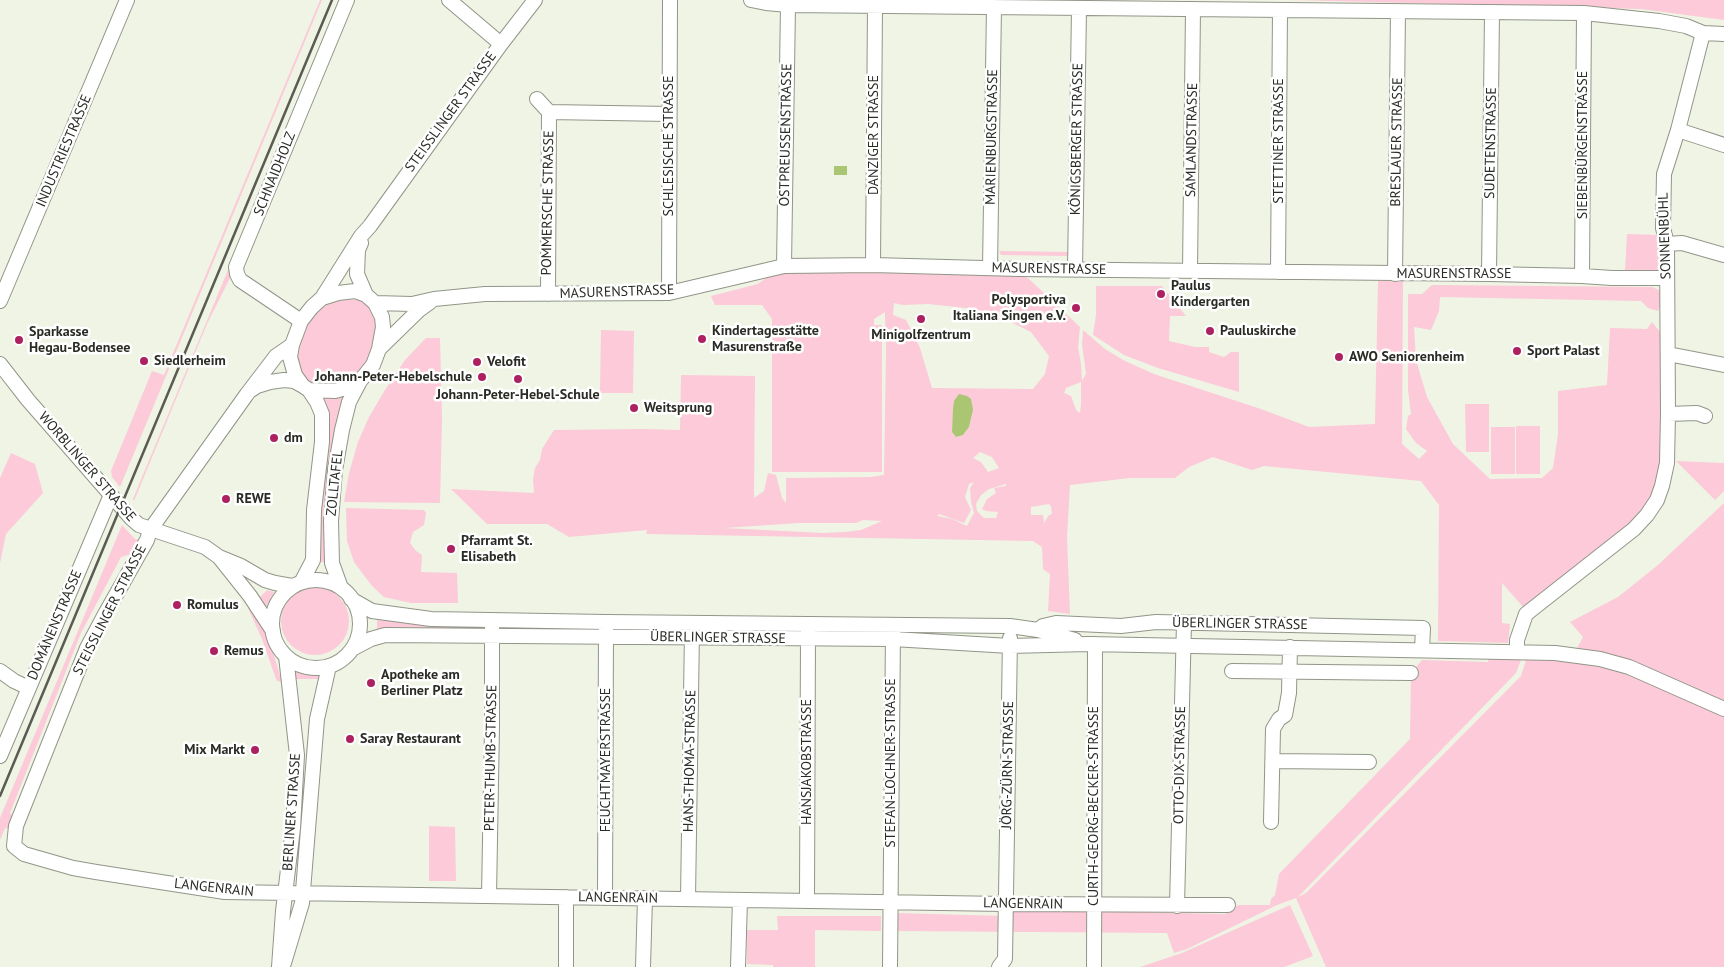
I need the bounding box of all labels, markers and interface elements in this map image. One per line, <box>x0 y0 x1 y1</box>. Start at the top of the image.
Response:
street label: STEISSLINGER STRASSE <box>402 49 500 175</box>
street label: OSTPREUSSENSTRASSE <box>776 63 796 207</box>
street label: KÖNIGSBERGER STRASSE <box>1067 63 1087 215</box>
street label: MARIENBURGSTRASSE <box>982 69 1002 205</box>
street label: SIEBENBÜRGENSTRASSE <box>1575 71 1591 219</box>
street label: DANZIGER STRASSE <box>866 75 882 195</box>
street label: SCHLESISCHE STRASSE <box>661 76 677 216</box>
street label: BRESLAUER STRASSE <box>1387 77 1407 207</box>
street label: STETTINER STRASSE <box>1271 78 1287 204</box>
street label: SAMLANDSTRASSE <box>1183 83 1201 197</box>
street label: SUDETENSTRASSE <box>1482 87 1500 199</box>
street label: INDUSTRIESTRASSE <box>33 92 95 210</box>
street label: SCHNAIDHOLZ <box>251 130 299 218</box>
street label: POMMERSCHE STRASSE <box>538 130 558 276</box>
street label: SONNENBÜHL <box>1655 192 1675 280</box>
street label: MASURENSTRASSE <box>991 260 1107 278</box>
street label: MASURENSTRASSE <box>1397 266 1511 282</box>
place label: Paulus Kindergarten <box>1171 278 1250 310</box>
street label: MASURENSTRASSE <box>559 282 675 302</box>
marker: Paulus Kindergarten <box>1155 288 1167 300</box>
place label: Polysportiva Italiana Singen e.V. <box>953 292 1066 324</box>
marker: Polysportiva Italiana Singen e.V. <box>1070 302 1082 314</box>
marker: Minigolfzentrum <box>915 313 927 325</box>
place label: Kindertagesstätte Masurenstraße <box>712 323 819 356</box>
place label: Pauluskirche <box>1220 323 1296 339</box>
place label: Sparkasse Hegau-Bodensee <box>29 324 130 357</box>
marker: Pauluskirche <box>1204 325 1216 337</box>
place label: Minigolfzentrum <box>871 327 971 343</box>
marker: Kindertagesstätte Masurenstraße <box>696 333 708 345</box>
marker: Sparkasse Hegau-Bodensee <box>13 334 25 346</box>
place label: Sport Palast <box>1527 343 1600 359</box>
marker: Sport Palast <box>1511 345 1523 357</box>
place label: AWO Seniorenheim <box>1349 349 1464 365</box>
marker: AWO Seniorenheim <box>1333 351 1345 363</box>
place label: Siedlerheim <box>154 353 226 369</box>
place label: Velofit <box>487 354 526 370</box>
marker: Siedlerheim <box>138 355 150 367</box>
marker: Velofit <box>471 356 483 368</box>
place label: Johann-Peter-Hebelschule <box>315 369 472 385</box>
marker: Johann-Peter-Hebelschule <box>476 371 488 383</box>
marker: Johann-Peter-Hebel-Schule <box>512 373 524 385</box>
place label: Johann-Peter-Hebel-Schule <box>436 387 600 403</box>
place label: Weitsprung <box>644 400 712 416</box>
marker: Weitsprung <box>628 402 640 414</box>
street label: WORBLINGER STRASSE <box>35 409 139 525</box>
place label: dm <box>284 430 303 446</box>
marker: dm <box>268 432 280 444</box>
street label: ZOLLTAFEL <box>323 449 347 517</box>
place label: REWE <box>236 491 271 507</box>
marker: REWE <box>220 493 232 505</box>
place label: Pfarramt St. Elisabeth <box>461 533 533 566</box>
street label: STEISSLINGER STRASSE <box>70 542 150 678</box>
marker: Pfarramt St. Elisabeth <box>445 543 457 555</box>
street label: DOMÄNENSTRASSE <box>24 567 86 683</box>
place label: Romulus <box>187 597 239 613</box>
marker: Romulus <box>171 599 183 611</box>
street label: ÜBERLINGER STRASSE <box>1172 614 1308 634</box>
street label: ÜBERLINGER STRASSE <box>650 628 786 648</box>
place label: Remus <box>224 643 264 659</box>
marker: Remus <box>208 645 220 657</box>
place label: Apotheke am Berliner Platz <box>381 667 463 700</box>
marker: Apotheke am Berliner Platz <box>365 677 377 689</box>
street label: STEFAN-LOCHNER-STRASSE <box>883 678 899 848</box>
street label: PETER-THUMB-STRASSE <box>481 685 501 831</box>
street label: FEUCHTMAYERSTRASSE <box>598 688 614 832</box>
street label: HANS-THOMA-STRASSE <box>680 690 700 832</box>
street label: HANSJAKOBSTRASSE <box>799 699 815 825</box>
street label: JÖRG-ZÜRN-STRASSE <box>998 701 1018 829</box>
street label: CURTH-GEORG-BECKER-STRASSE <box>1086 706 1102 906</box>
street label: OTTO-DIX-STRASSE <box>1171 706 1189 824</box>
place label: Saray Restaurant <box>360 731 461 747</box>
marker: Saray Restaurant <box>344 733 356 745</box>
place label: Mix Markt <box>184 742 245 758</box>
marker: Mix Markt <box>249 744 261 756</box>
street label: BERLINER STRASSE <box>280 753 304 871</box>
street label: LANGENRAIN <box>173 875 255 901</box>
street label: LANGENRAIN <box>578 889 658 907</box>
street label: LANGENRAIN <box>983 895 1063 913</box>

